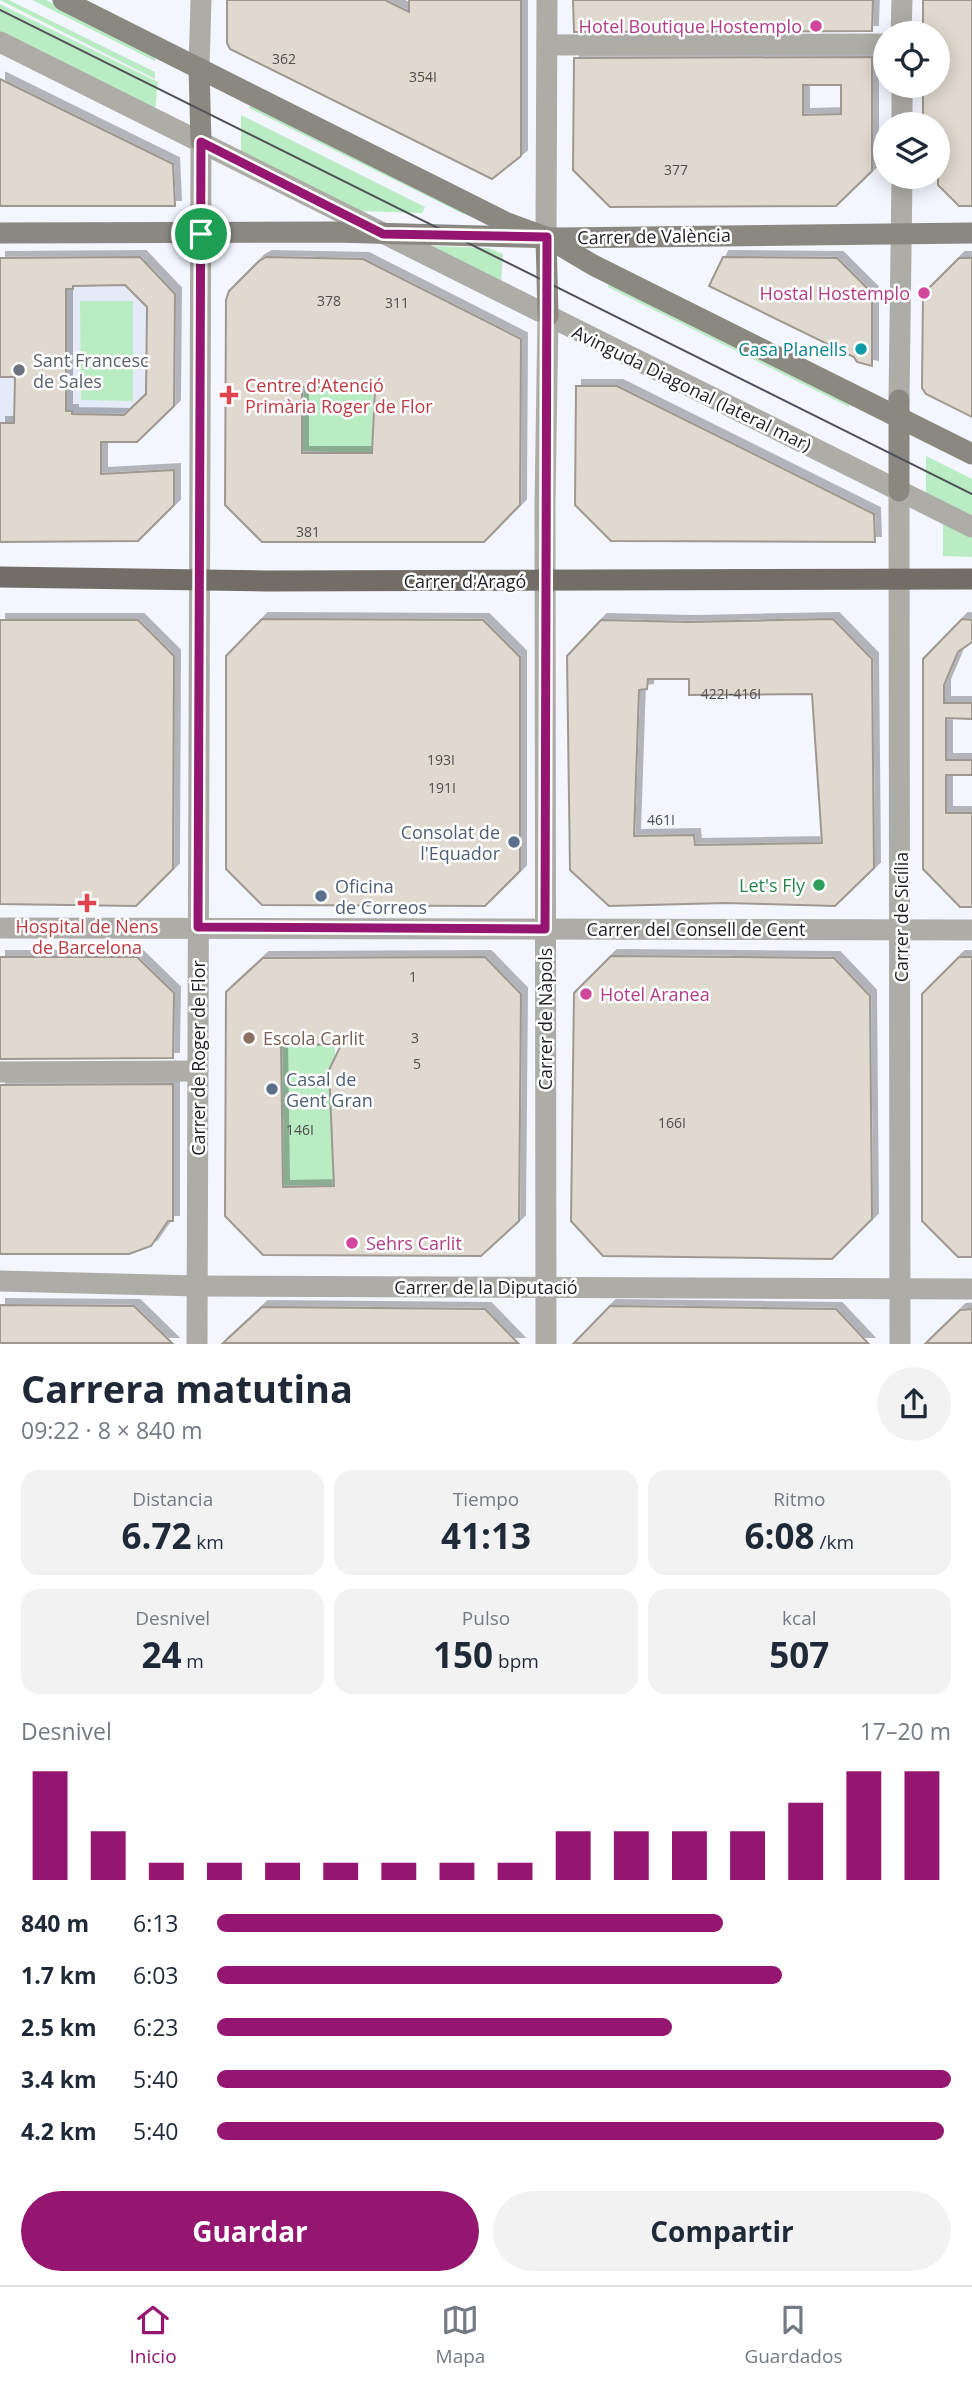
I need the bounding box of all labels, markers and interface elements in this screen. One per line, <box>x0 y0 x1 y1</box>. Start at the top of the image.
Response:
place label: Hotel Boutique Hostemplo <box>579 14 802 38</box>
marker: Hotel Boutique Hostemplo <box>808 18 824 34</box>
map controls <box>873 21 950 189</box>
button: locate <box>873 21 950 98</box>
house number: 362 <box>272 49 296 68</box>
house number: 354I <box>409 67 437 86</box>
button: layers <box>873 112 950 189</box>
house number: 377 <box>664 160 688 179</box>
pin <box>171 204 231 264</box>
icon: arrive <box>182 215 220 253</box>
street label: Carrer de València <box>577 223 731 249</box>
place label: Hostal Hostemplo <box>759 281 910 305</box>
marker: Hostal Hostemplo <box>916 285 932 301</box>
house number: 378 <box>317 291 341 310</box>
house number: 311 <box>385 293 409 312</box>
street label: Avinguda Diagonal (lateral mar) <box>568 320 816 456</box>
place label: Casa Planells <box>738 337 847 361</box>
marker: Casa Planells <box>853 341 869 357</box>
place label: Sant Francesc de Sales <box>33 348 149 393</box>
marker: Sant Francesc de Sales <box>11 362 27 378</box>
place label: Centre d'Atenció Primària Roger de Flor <box>245 373 433 418</box>
marker: Centre d'Atenció Primària Roger de Flor <box>219 385 239 405</box>
house number: 381 <box>296 522 320 541</box>
street label: Carrer d'Aragó <box>404 569 526 593</box>
house number: 422I-416I <box>701 684 761 703</box>
house number: 193I <box>427 750 455 769</box>
house number: 191I <box>428 778 456 797</box>
house number: 461I <box>647 810 675 829</box>
place label: Consolat de l'Equador <box>401 820 501 865</box>
marker: Consolat de l'Equador <box>506 834 522 850</box>
street label: Carrer de Sicília <box>889 852 913 982</box>
place label: Let's Fly <box>739 873 806 897</box>
place label: Oficina de Correos <box>335 874 427 919</box>
marker: Let's Fly <box>811 877 827 893</box>
marker: Oficina de Correos <box>313 888 329 904</box>
marker: Hospital de Nens de Barcelona <box>77 893 97 913</box>
place label: Hospital de Nens de Barcelona <box>16 914 158 959</box>
street label: Carrer del Consell de Cent <box>587 917 805 941</box>
street label: Carrer de Nàpols <box>533 948 557 1090</box>
street label: Carrer de Roger de Flor <box>186 960 210 1156</box>
house number: 1 <box>409 967 417 986</box>
place label: Hotel Aranea <box>600 982 710 1006</box>
marker: Hotel Aranea <box>578 986 594 1002</box>
place label: Escola Carlit <box>263 1026 364 1050</box>
house number: 3 <box>411 1028 419 1047</box>
marker: Escola Carlit <box>241 1030 257 1046</box>
house number: 5 <box>413 1054 421 1073</box>
place label: Casal de Gent Gran <box>286 1067 373 1112</box>
marker: Casal de Gent Gran <box>264 1081 280 1097</box>
house number: 166I <box>658 1113 686 1132</box>
house number: 146I <box>286 1120 314 1139</box>
place label: Sehrs Carlit <box>366 1231 462 1255</box>
marker: Sehrs Carlit <box>344 1235 360 1251</box>
street label: Carrer de la Diputació <box>394 1275 578 1299</box>
text: Carrera matutina <box>21 1362 353 1414</box>
button: share <box>877 1367 951 1441</box>
text: 09:22 · 8 × 840 m <box>21 1414 203 1446</box>
text: Distancia <box>132 1486 213 1512</box>
text: Tiempo <box>453 1486 519 1512</box>
text: Ritmo <box>773 1486 825 1512</box>
text: 6.72 <box>121 1512 191 1559</box>
text: 41:13 <box>441 1512 531 1559</box>
text: 6:08 <box>745 1512 815 1559</box>
text: km <box>191 1529 224 1555</box>
text: /km <box>815 1529 854 1555</box>
text: Desnivel <box>135 1605 210 1631</box>
text: Pulso <box>462 1605 510 1631</box>
text: kcal <box>782 1605 817 1631</box>
text: 24 <box>141 1631 181 1678</box>
text: 150 <box>433 1631 493 1678</box>
text: 507 <box>769 1631 829 1678</box>
text: m <box>181 1648 204 1674</box>
text: bpm <box>493 1648 539 1674</box>
text: Desnivel <box>21 1715 112 1747</box>
text: 17–20 m <box>860 1715 951 1747</box>
text: 840 m <box>21 1907 89 1939</box>
text: 6:13 <box>133 1907 179 1939</box>
text: 1.7 km <box>21 1959 97 1991</box>
text: 6:03 <box>133 1959 179 1991</box>
text: 2.5 km <box>21 2011 97 2043</box>
text: 6:23 <box>133 2011 179 2043</box>
text: 3.4 km <box>21 2063 97 2095</box>
text: 5:40 <box>133 2063 179 2095</box>
text: 4.2 km <box>21 2115 97 2147</box>
text: 5:40 <box>133 2115 179 2147</box>
button: Guardar <box>21 2191 479 2271</box>
button: Compartir <box>493 2191 951 2271</box>
tab: Inicio <box>129 2301 177 2369</box>
tab: Mapa <box>436 2301 485 2369</box>
tab: Guardados <box>744 2301 842 2369</box>

